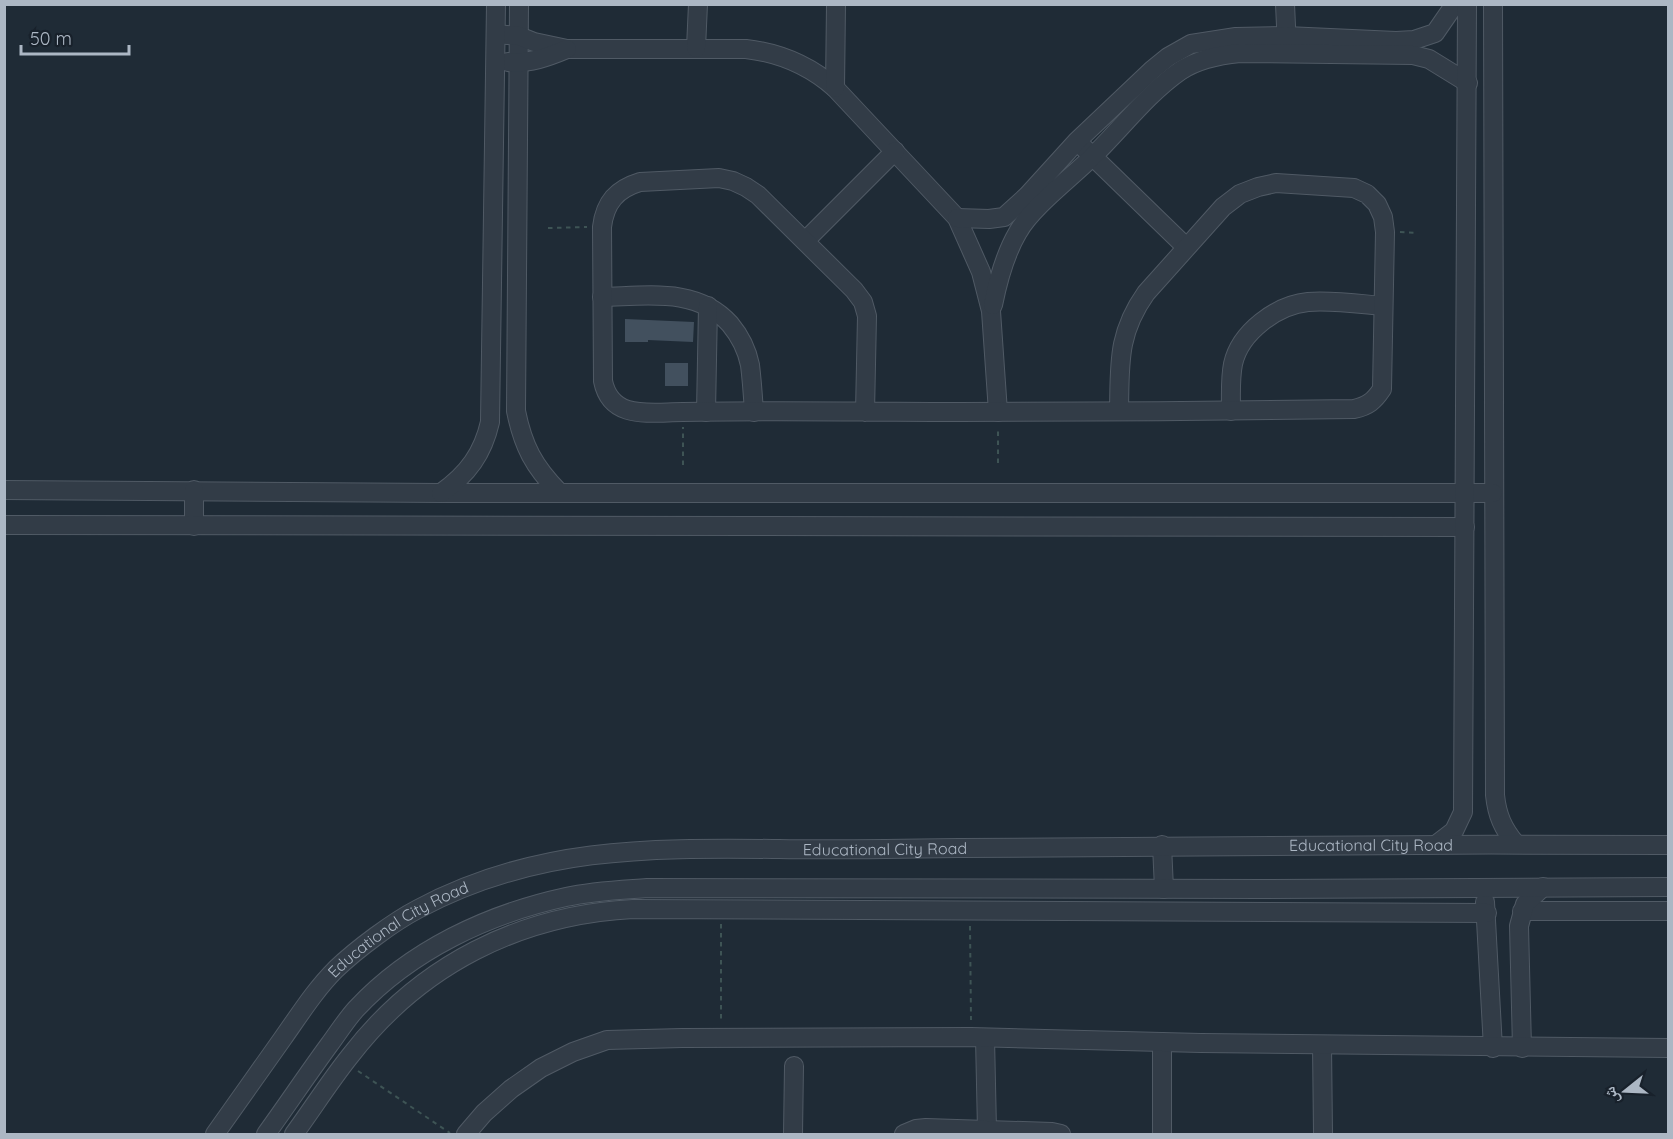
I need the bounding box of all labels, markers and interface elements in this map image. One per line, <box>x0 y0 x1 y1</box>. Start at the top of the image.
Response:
scale bar <box>21 18 129 56</box>
text: 50 m <box>30 27 72 50</box>
street label: Educational City Road <box>1289 835 1453 855</box>
street label: Educational City Road <box>803 838 967 859</box>
street label: Educational City Road <box>323 877 471 982</box>
north arrow <box>1595 1061 1655 1121</box>
text: ش <box>1599 1084 1623 1107</box>

